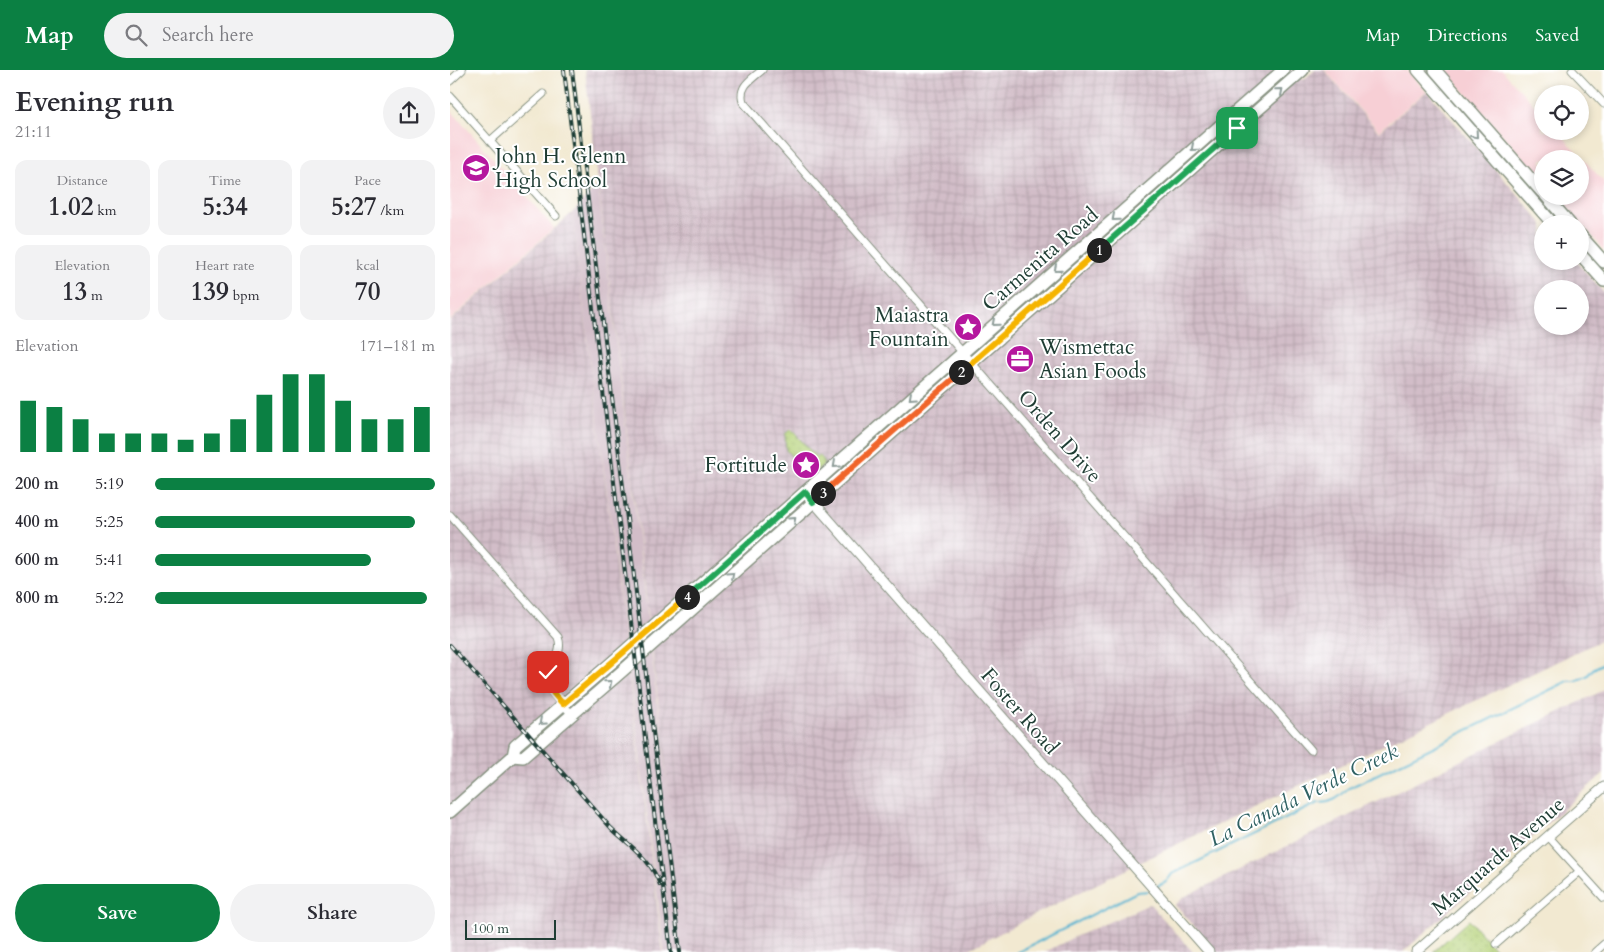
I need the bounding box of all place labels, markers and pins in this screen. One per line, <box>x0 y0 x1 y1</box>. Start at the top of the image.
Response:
pin <box>1216 107 1258 149</box>
place label: John H. Glenn High School <box>492 142 627 195</box>
school or university icon: John H. Glenn High School <box>461 153 491 183</box>
pin: 1 <box>1086 238 1112 262</box>
place label: Maiastra Fountain <box>869 301 949 354</box>
place icon: Maiastra Fountain <box>953 312 983 342</box>
place label: Wismettac Asian Foods <box>1038 333 1146 386</box>
office icon: Wismettac Asian Foods <box>1005 344 1035 374</box>
pin: 2 <box>948 360 974 384</box>
place icon: Fortitude <box>791 450 821 480</box>
place label: Fortitude <box>705 451 787 480</box>
pin: 3 <box>810 480 836 506</box>
pin: 4 <box>674 584 700 610</box>
pin <box>527 651 569 693</box>

